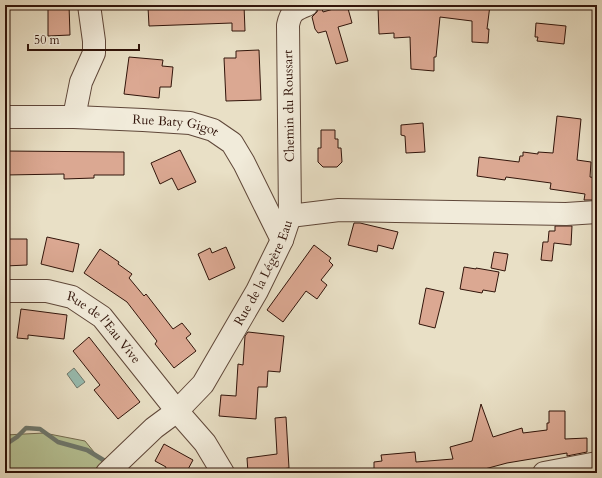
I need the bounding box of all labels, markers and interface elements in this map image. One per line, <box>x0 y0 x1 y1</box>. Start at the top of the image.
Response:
scale bar <box>28 26 139 52</box>
text: 50 m <box>34 32 61 48</box>
street label: Chemin du Roussart <box>279 50 299 162</box>
street label: Rue Baty Gigot <box>132 111 222 140</box>
street label: Rue de la Légère Eau <box>230 218 297 329</box>
street label: Rue de l'Eau Vive <box>65 287 145 367</box>

